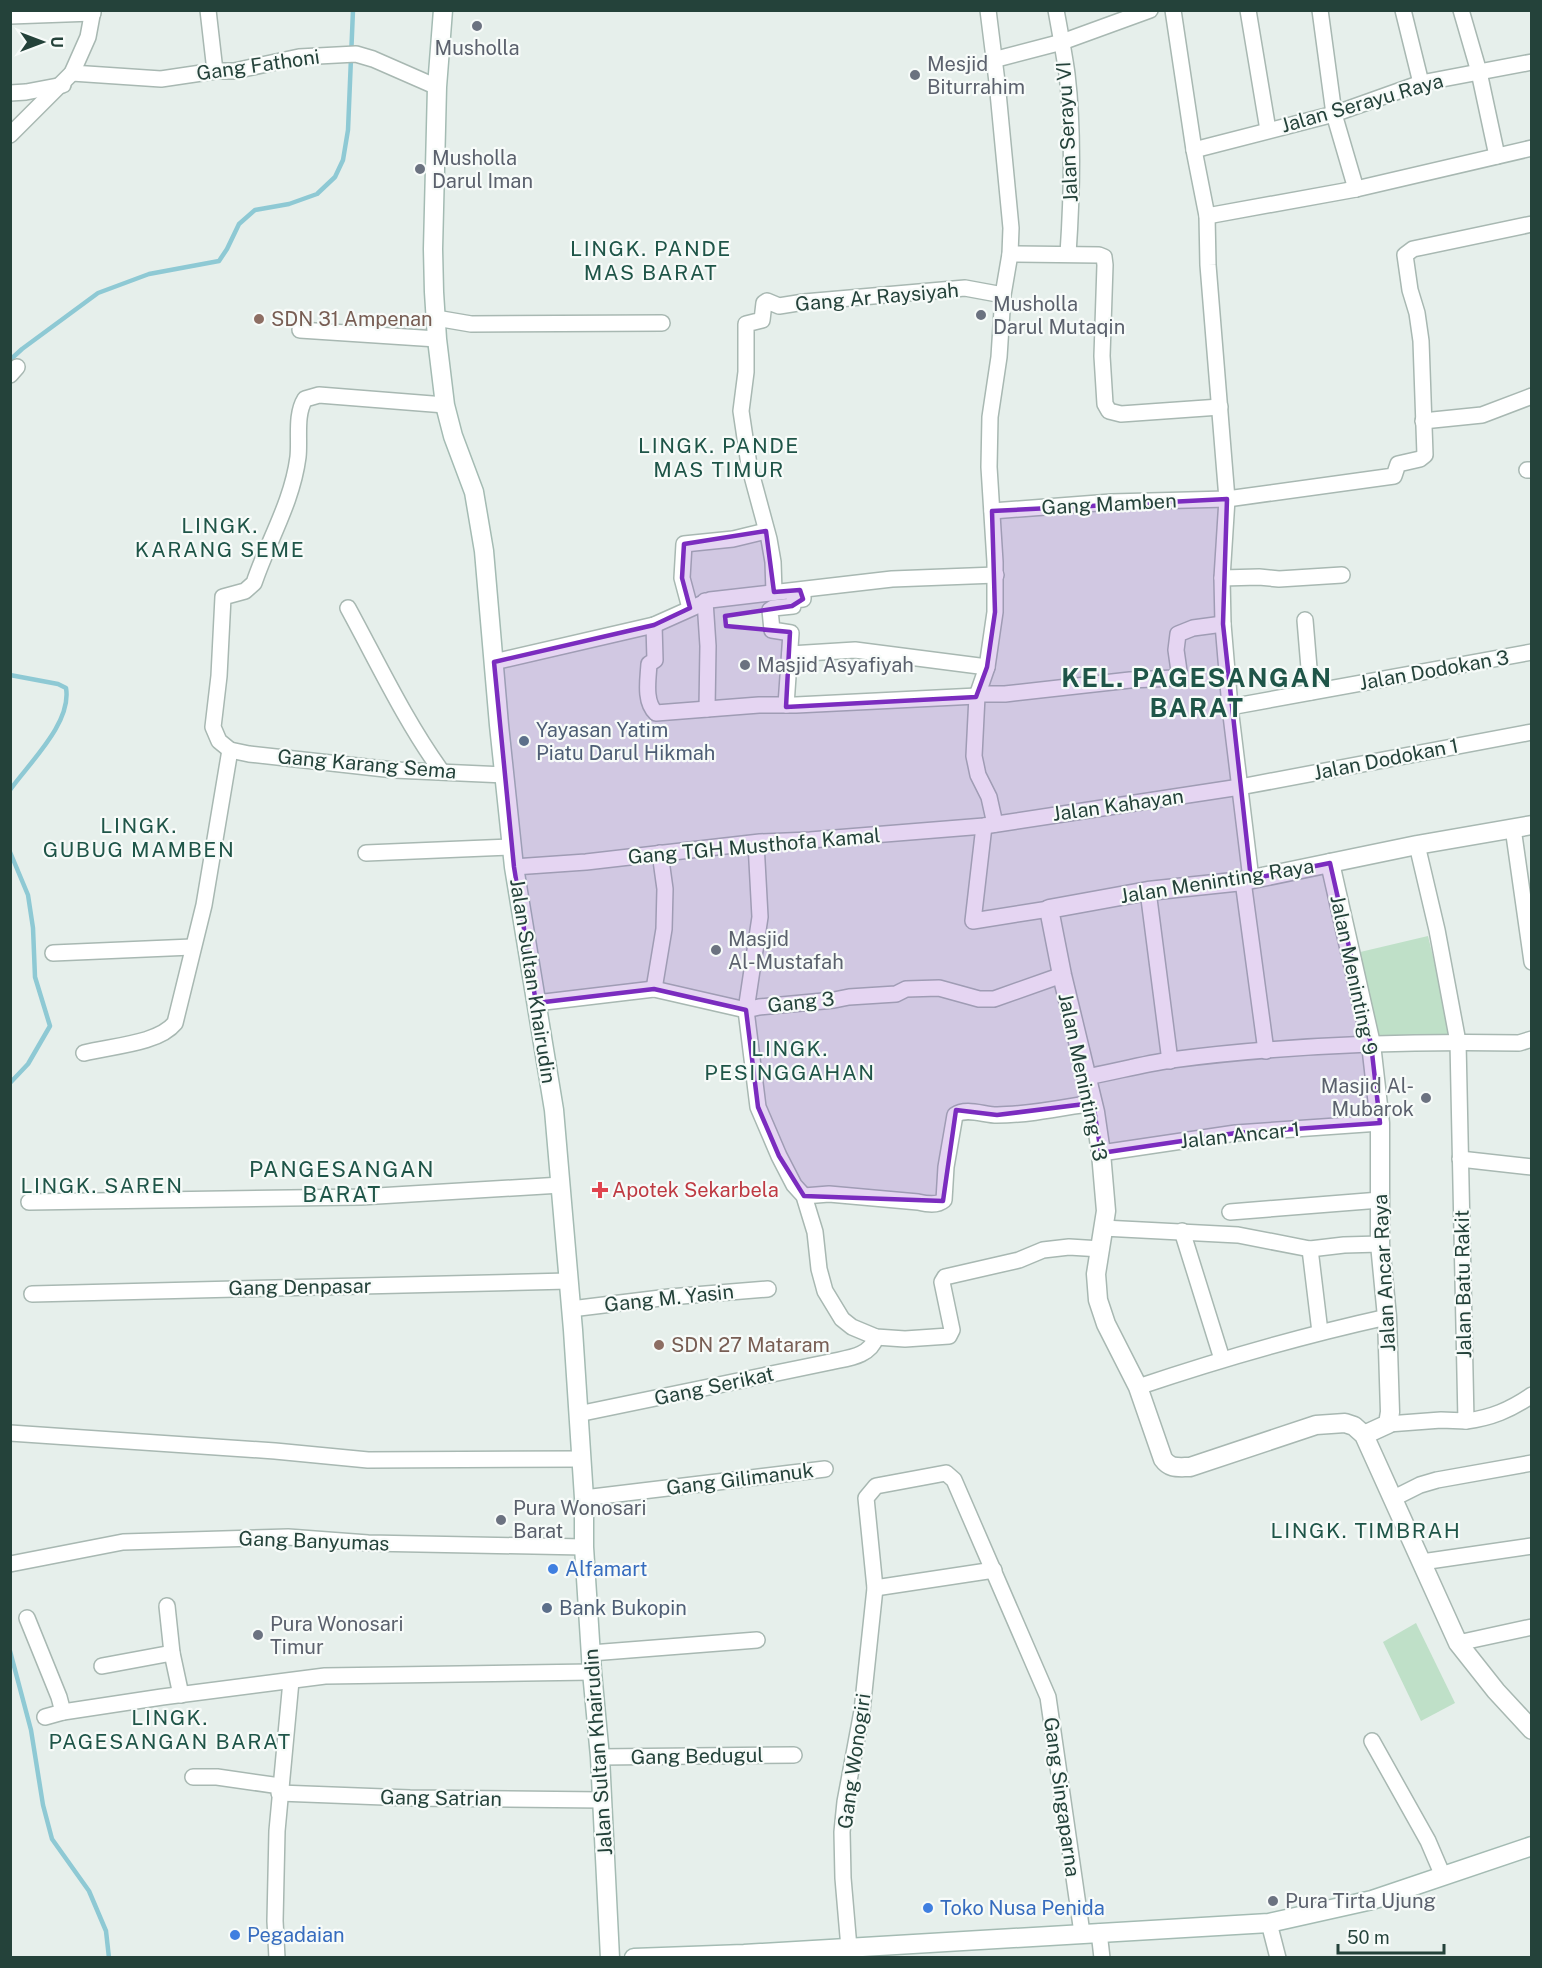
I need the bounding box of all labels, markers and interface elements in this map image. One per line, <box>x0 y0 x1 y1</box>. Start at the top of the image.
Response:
north arrow <box>12 12 72 72</box>
marker: Musholla <box>470 19 484 33</box>
text: U <box>47 36 66 48</box>
place label: Musholla <box>434 36 520 60</box>
street label: Gang Fathoni <box>195 44 321 86</box>
place label: Mesjid Biturrahim <box>927 52 1025 99</box>
street label: Jalan Serayu VI <box>1051 61 1083 203</box>
marker: Mesjid Biturrahim <box>908 68 922 82</box>
street label: Jalan Serayu Raya <box>1278 68 1446 138</box>
place label: Musholla Darul Iman <box>432 146 533 193</box>
marker: Musholla Darul Iman <box>413 162 427 176</box>
district label: LINGK. PANDE MAS BARAT <box>570 236 732 285</box>
street label: Gang Ar Raysiyah <box>794 278 960 316</box>
place label: Musholla Darul Mutaqin <box>993 292 1125 339</box>
place label: SDN 31 Ampenan <box>271 307 433 331</box>
marker: Musholla Darul Mutaqin <box>974 308 988 322</box>
marker: SDN 31 Ampenan <box>252 312 266 326</box>
district label: LINGK. PANDE MAS TIMUR <box>638 433 800 482</box>
street label: Gang Mamben <box>1041 488 1177 520</box>
district label: LINGK. KARANG SEME <box>135 513 305 562</box>
street label: Jalan Dodokan 3 <box>1357 645 1511 695</box>
place label: Masjid Asyafiyah <box>757 653 914 677</box>
marker: Masjid Asyafiyah <box>738 658 752 672</box>
district label: KEL. PAGESANGAN BARAT <box>1061 662 1333 723</box>
place label: Yayasan Yatim Piatu Darul Hikmah <box>536 718 715 765</box>
street label: Jalan Dodokan 1 <box>1311 733 1461 785</box>
marker: Yayasan Yatim Piatu Darul Hikmah <box>517 734 531 748</box>
street label: Gang Karang Sema <box>277 744 457 784</box>
street label: Jalan Kahayan <box>1051 784 1185 826</box>
district label: LINGK. GUBUG MAMBEN <box>43 813 235 862</box>
street label: Gang TGH Musthofa Kamal <box>627 823 881 869</box>
street label: Jalan Meninting Raya <box>1118 854 1316 908</box>
street label: Jalan Sultan Khairudin <box>505 877 561 1085</box>
street label: Jalan Meninting 9 <box>1325 893 1383 1057</box>
place label: Masjid Al-Mustafah <box>728 927 844 974</box>
marker: Masjid Al-Mustafah <box>709 943 723 957</box>
street label: Gang 3 <box>766 987 836 1017</box>
street label: Jalan Meninting 13 <box>1053 991 1113 1163</box>
district label: LINGK. PESINGGAHAN <box>704 1036 876 1085</box>
place label: Masjid Al- Mubarok <box>1321 1074 1414 1121</box>
marker: Masjid Al- Mubarok <box>1419 1091 1433 1105</box>
street label: Jalan Ancar 1 <box>1179 1117 1301 1153</box>
district label: PANGESANGAN BARAT <box>249 1156 435 1207</box>
district label: LINGK. SAREN <box>20 1173 184 1198</box>
place label: Apotek Sekarbela <box>612 1178 779 1202</box>
marker: Apotek Sekarbela <box>593 1183 607 1197</box>
street label: Jalan Ancar Raya <box>1368 1193 1400 1353</box>
street label: Jalan Batu Rakit <box>1450 1209 1476 1359</box>
street label: Gang Denpasar <box>228 1274 372 1300</box>
street label: Gang M. Yasin <box>603 1279 735 1317</box>
place label: SDN 27 Mataram <box>671 1333 830 1357</box>
marker: SDN 27 Mataram <box>652 1338 666 1352</box>
street label: Gang Serikat <box>652 1362 776 1410</box>
street label: Gang Gilimanuk <box>665 1458 815 1500</box>
place label: Pura Wonosari Barat <box>513 1496 647 1543</box>
marker: Pura Wonosari Barat <box>494 1513 508 1527</box>
district label: LINGK. TIMBRAH <box>1271 1518 1461 1543</box>
street label: Gang Banyumas <box>238 1526 390 1556</box>
place label: Alfamart <box>565 1557 647 1581</box>
marker: Alfamart <box>546 1562 560 1576</box>
place label: Bank Bukopin <box>559 1596 687 1620</box>
marker: Bank Bukopin <box>540 1601 554 1615</box>
place label: Pura Wonosari Timur <box>270 1612 404 1659</box>
marker: Pura Wonosari Timur <box>251 1628 265 1642</box>
street label: Jalan Sultan Khairudin <box>579 1648 617 1856</box>
street label: Gang Wonogiri <box>833 1692 875 1830</box>
district label: LINGK. PAGESANGAN BARAT <box>48 1705 292 1754</box>
street label: Gang Singaparna <box>1039 1716 1085 1878</box>
street label: Gang Bedugul <box>630 1743 764 1769</box>
street label: Gang Satrian <box>380 1785 502 1811</box>
place label: Pura Tirta Ujung <box>1285 1889 1436 1913</box>
marker: Pura Tirta Ujung <box>1266 1894 1280 1908</box>
place label: Toko Nusa Penida <box>940 1896 1105 1920</box>
marker: Toko Nusa Penida <box>921 1901 935 1915</box>
scale bar <box>1338 1917 1444 1955</box>
place label: Pegadaian <box>247 1923 345 1947</box>
text: 50 m <box>1347 1927 1390 1948</box>
marker: Pegadaian <box>228 1928 242 1942</box>

